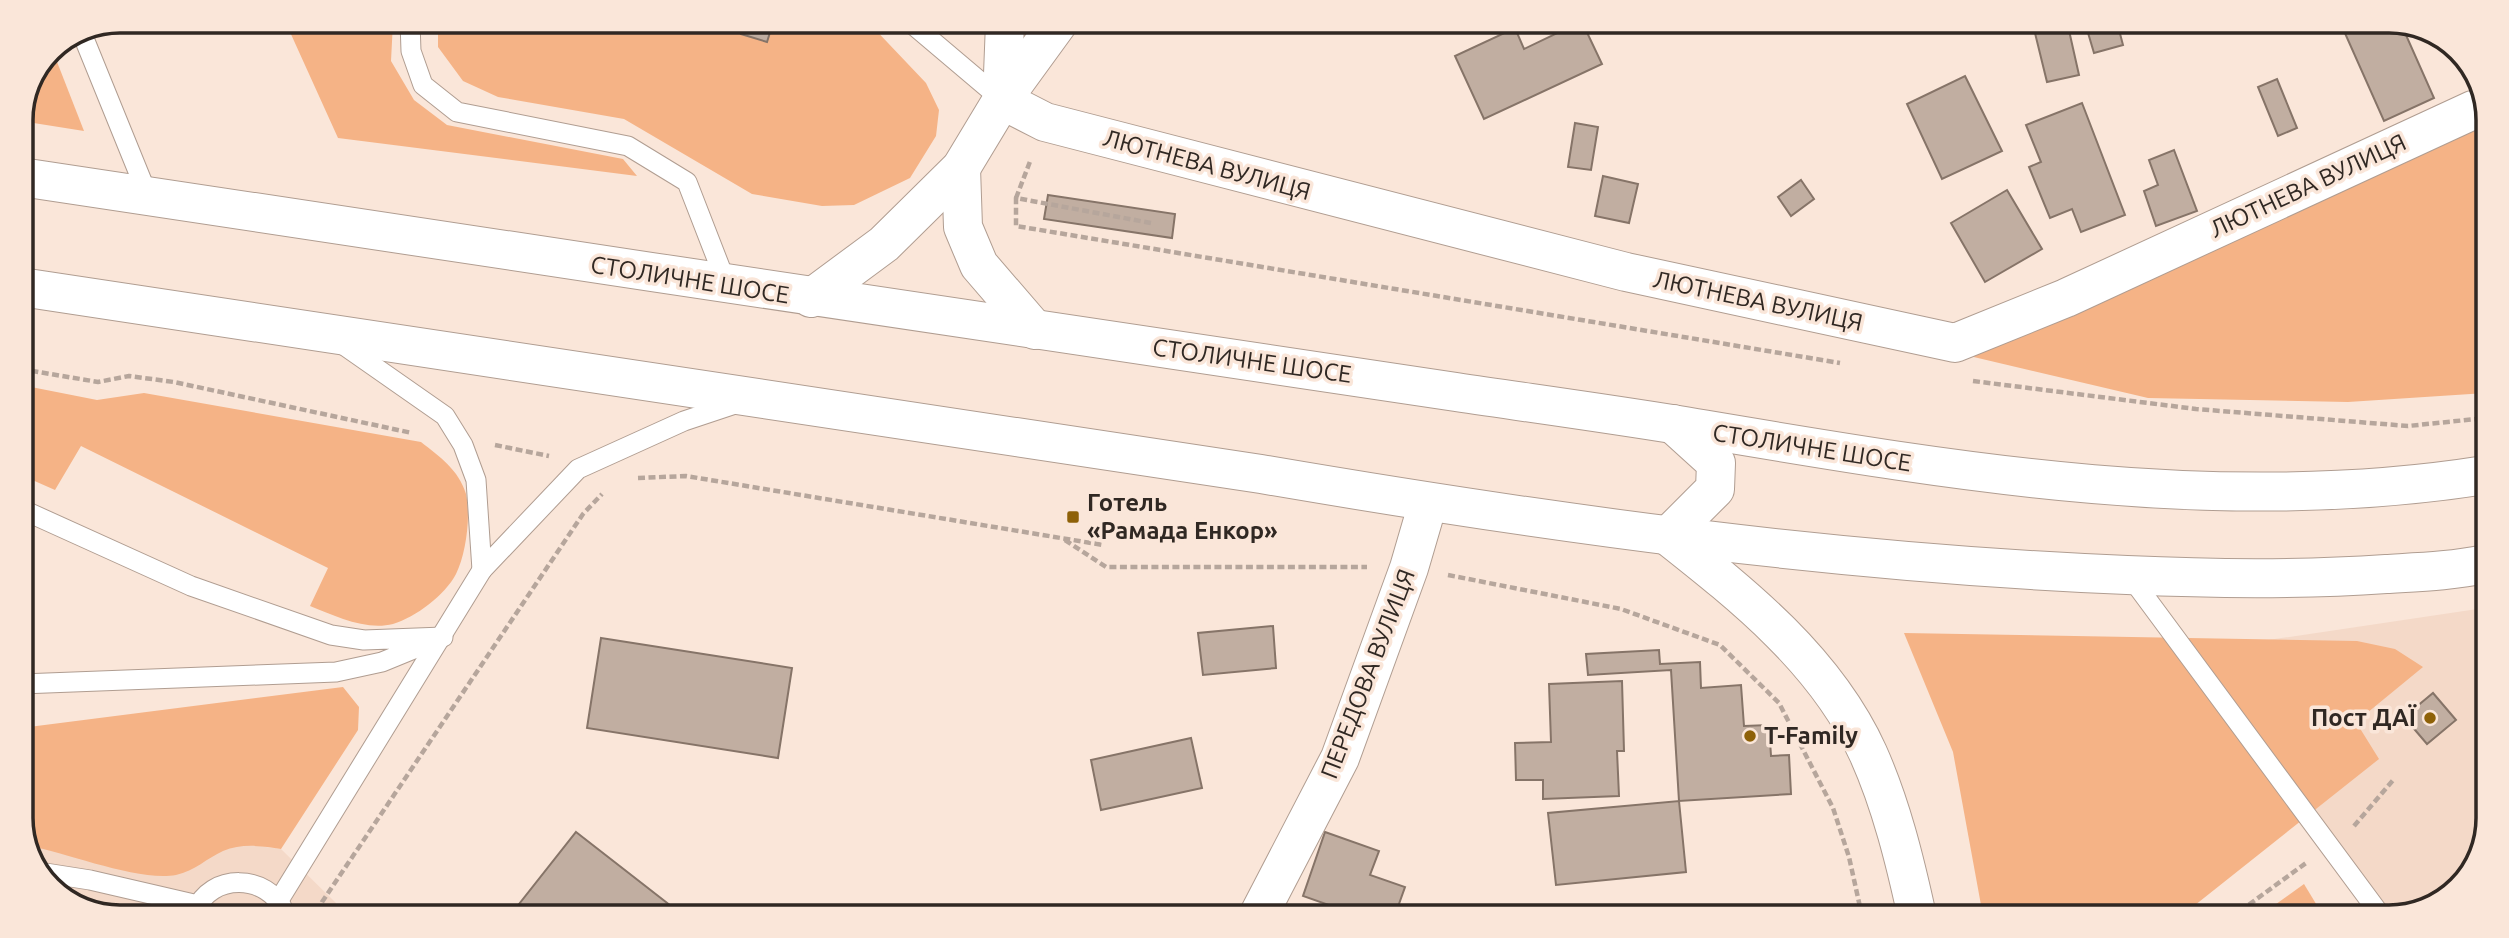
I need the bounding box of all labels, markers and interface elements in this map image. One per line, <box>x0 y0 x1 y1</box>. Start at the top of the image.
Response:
street label: ЛЮТНЕВА ВУЛИЦЯ <box>1101 124 1314 205</box>
street label: ЛЮТНЕВА ВУЛИЦЯ <box>2205 128 2410 243</box>
street label: СТОЛИЧНЕ ШОСЕ <box>589 250 791 309</box>
street label: ЛЮТНЕВА ВУЛИЦЯ <box>1651 265 1865 336</box>
street label: СТОЛИЧНЕ ШОСЕ <box>1151 333 1353 388</box>
street label: СТОЛИЧНЕ ШОСЕ <box>1711 418 1913 477</box>
place label: Готель «Рамада Енкор» <box>1087 489 1278 544</box>
marker: Готель «Рамада Енкор» <box>1065 509 1081 525</box>
street label: ПЕРЕДОВА ВУЛИЦЯ <box>1315 565 1420 782</box>
place label: Пост ДАЇ <box>2311 704 2417 731</box>
marker: Пост ДАЇ <box>2422 710 2438 726</box>
place label: T-Family <box>1764 722 1858 749</box>
marker: T-Family <box>1742 728 1758 744</box>

